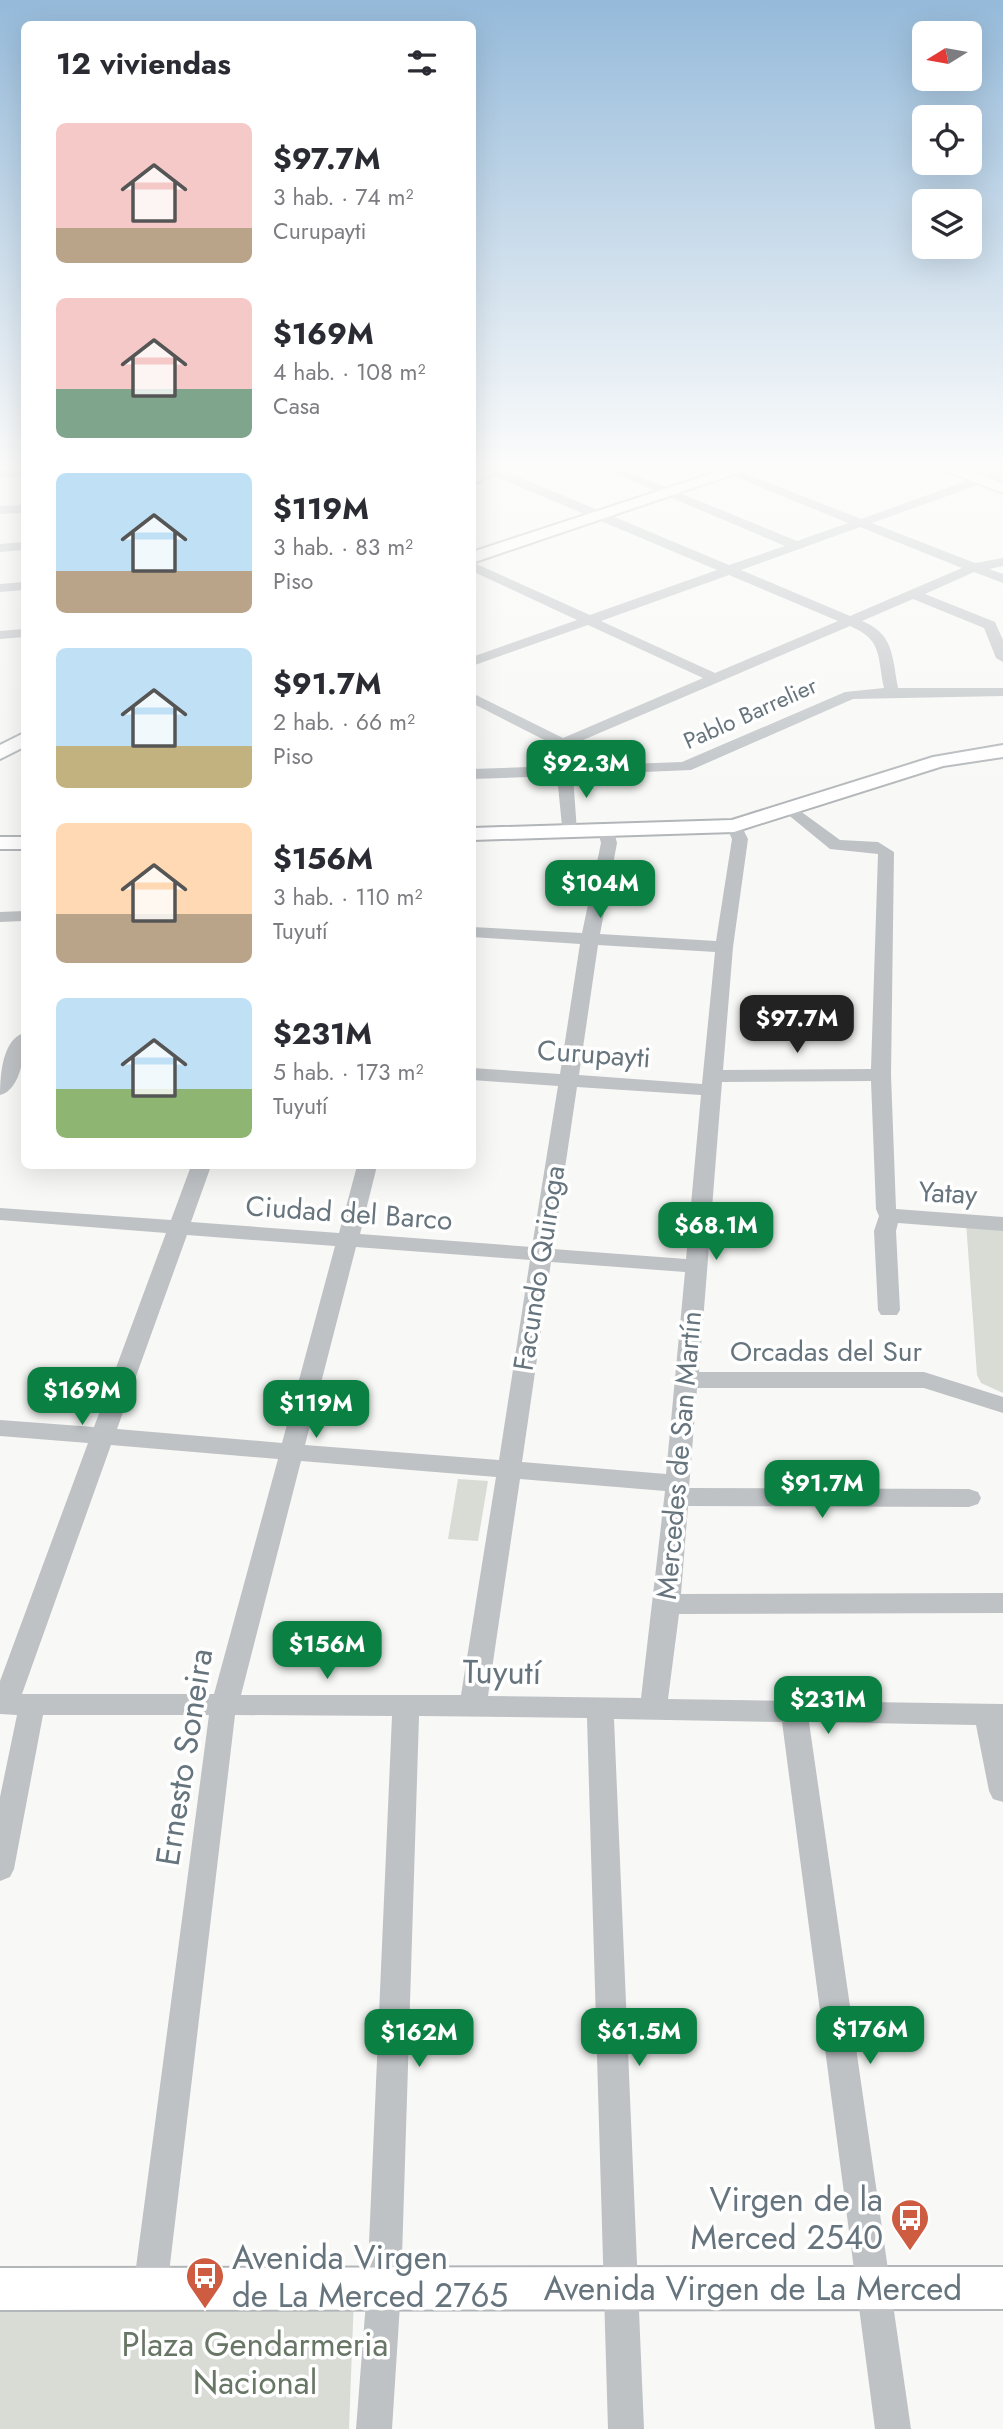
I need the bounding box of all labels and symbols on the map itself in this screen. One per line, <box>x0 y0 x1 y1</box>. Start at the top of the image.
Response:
north arrow <box>912 21 982 91</box>
street label: Pablo Barrelier <box>678 668 822 758</box>
pin: $92.3M <box>529 740 643 800</box>
pin: $104M <box>551 860 649 920</box>
pin: $97.7M <box>740 996 854 1055</box>
street label: Curupayti <box>536 1030 652 1078</box>
street label: Facundo Quiroga <box>503 1163 575 1373</box>
street label: Yatay <box>918 1171 979 1215</box>
street label: Ciudad del Barco <box>244 1185 454 1241</box>
pin: $68.1M <box>659 1202 773 1262</box>
street label: Mercedes de San Martín <box>646 1309 712 1601</box>
street label: Orcadas del Sur <box>730 1331 922 1372</box>
pin: $169M <box>33 1368 131 1427</box>
pin: $119M <box>267 1380 365 1440</box>
pin: $91.7M <box>765 1460 879 1520</box>
pin: $156M <box>278 1622 376 1681</box>
street label: Ernesto Soneira <box>144 1645 224 1869</box>
street label: Tuyutí <box>462 1648 543 1696</box>
pin: $231M <box>779 1676 877 1736</box>
pin: $176M <box>821 2007 919 2066</box>
pin: $61.5M <box>582 2008 696 2068</box>
pin: $162M <box>370 2010 468 2069</box>
place label: Virgen de la Merced 2540 <box>691 2176 883 2261</box>
bus stop icon: Virgen de la Merced 2540 <box>889 2197 931 2252</box>
place label: Avenida Virgen de La Merced 2765 <box>232 2234 508 2319</box>
bus stop icon: Avenida Virgen de La Merced 2765 <box>184 2255 226 2310</box>
street label: Avenida Virgen de La Merced <box>544 2265 962 2312</box>
park label: Plaza Gendarmeria Nacional <box>122 2321 388 2406</box>

